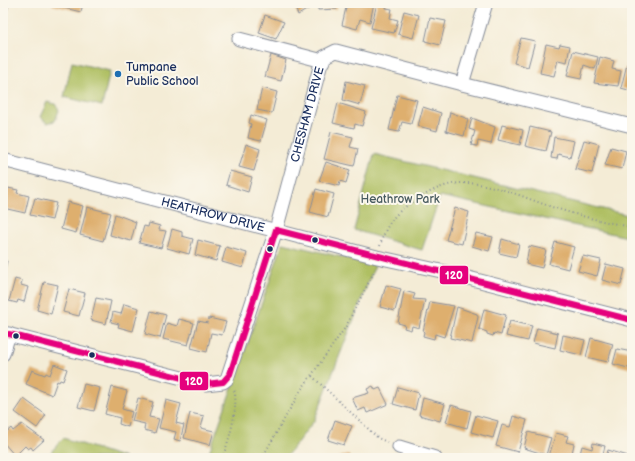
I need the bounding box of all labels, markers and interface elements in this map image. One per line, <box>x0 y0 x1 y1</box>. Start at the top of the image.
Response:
place label: Tumpane Public School <box>126 60 198 89</box>
street label: CHESHAM DRIVE <box>288 65 328 164</box>
marker: Tumpane Public School <box>113 69 123 79</box>
park label: Heathrow Park <box>360 192 440 207</box>
street label: HEATHROW DRIVE <box>159 194 267 236</box>
unlabelled marker <box>310 235 320 245</box>
unlabelled marker <box>265 244 275 254</box>
line badge: 120 <box>439 265 469 285</box>
text: 120 <box>445 269 463 282</box>
unlabelled marker <box>11 331 21 341</box>
unlabelled marker <box>87 350 97 360</box>
line badge: 120 <box>179 371 209 391</box>
text: 120 <box>185 375 203 388</box>

